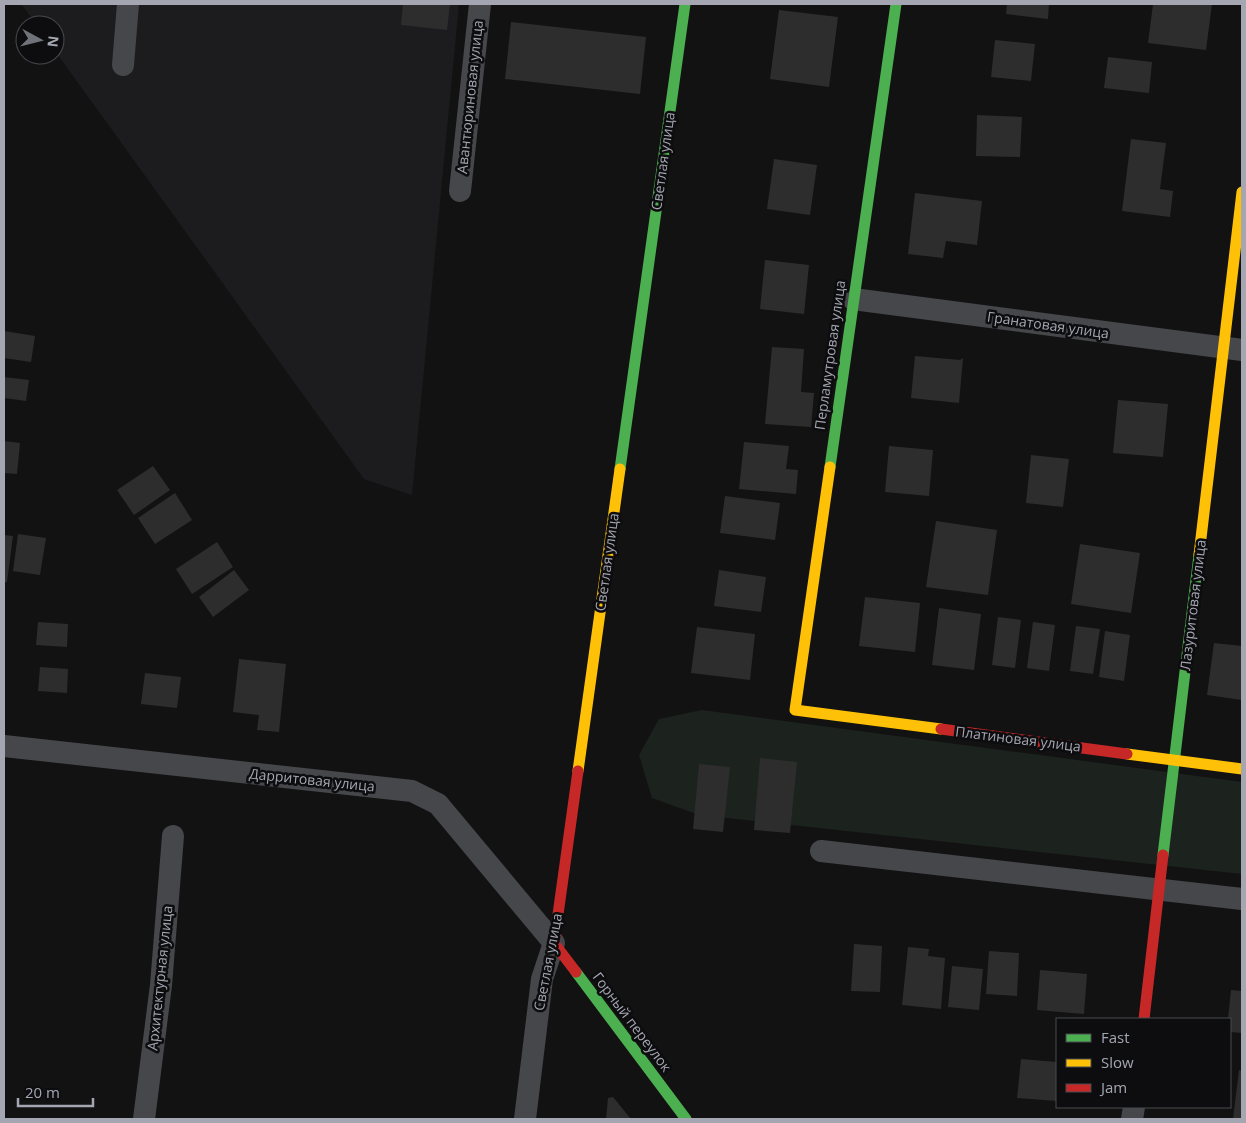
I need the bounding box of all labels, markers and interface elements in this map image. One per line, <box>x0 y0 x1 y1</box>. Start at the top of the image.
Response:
north arrow <box>15 15 65 65</box>
street label: Авантюриновая улица <box>452 19 487 175</box>
text: N <box>43 35 64 48</box>
street label: Светлая улица <box>646 111 679 211</box>
street label: Перламутровая улица <box>810 279 849 431</box>
street label: Гранатовая улица <box>986 307 1110 342</box>
street label: Светлая улица <box>590 512 623 612</box>
street label: Лазуритовая улица <box>1175 538 1210 671</box>
street label: Платиновая улица <box>954 721 1082 756</box>
street label: Дарритовая улица <box>248 763 376 796</box>
street label: Архитектурная улица <box>142 904 177 1052</box>
street label: Светлая улица <box>529 912 566 1012</box>
street label: Горный переулок <box>589 968 677 1076</box>
legend <box>1056 1018 1231 1108</box>
text: Fast <box>1101 1027 1130 1047</box>
text: Slow <box>1101 1052 1134 1072</box>
scale bar <box>18 1076 92 1108</box>
text: Jam <box>1099 1077 1127 1097</box>
text: 20 m <box>25 1082 60 1102</box>

